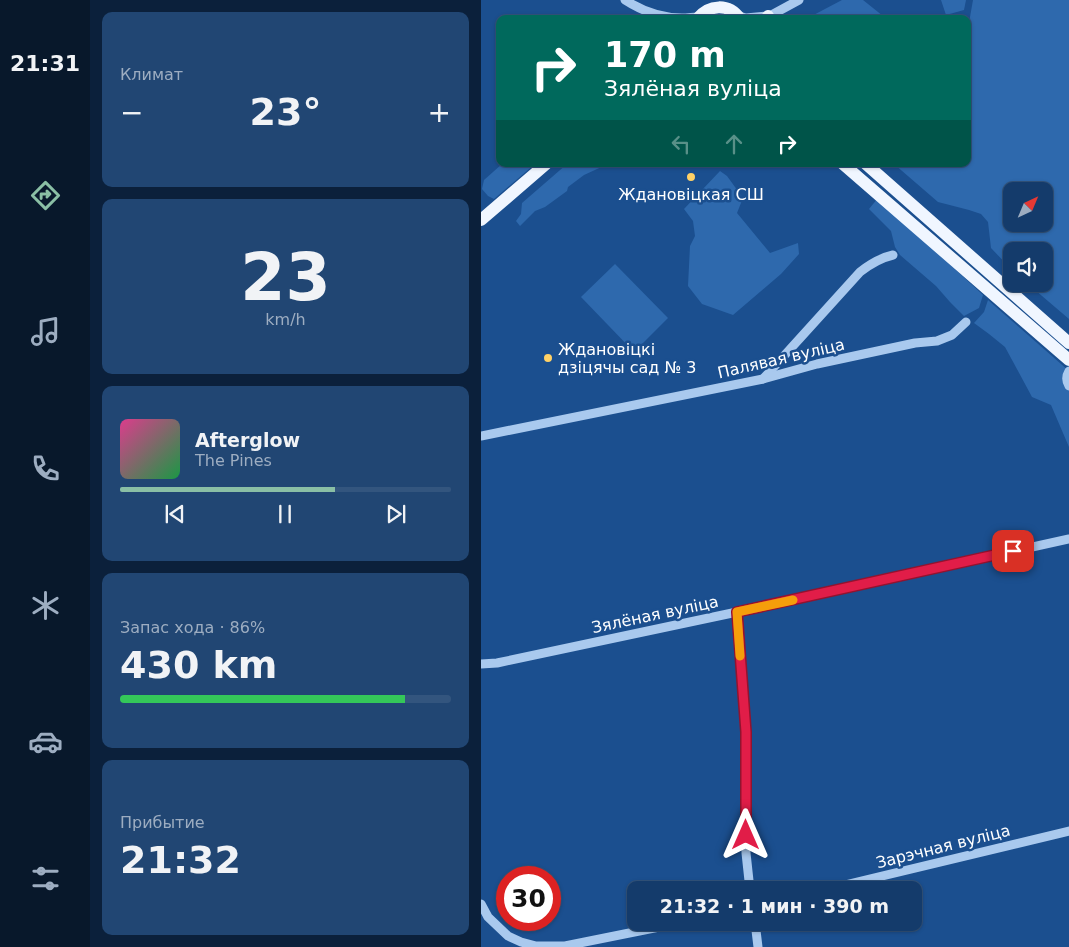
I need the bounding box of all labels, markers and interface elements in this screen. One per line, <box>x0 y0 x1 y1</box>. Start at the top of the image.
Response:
icon: right <box>521 35 586 100</box>
text: 170 m <box>604 35 726 75</box>
text: 21:31 <box>10 51 80 76</box>
text: Климат <box>120 65 183 84</box>
text: Зялёная вуліца <box>604 76 782 101</box>
text: 23° <box>250 90 321 134</box>
text: − <box>120 96 143 129</box>
text: + <box>428 96 451 129</box>
icon: left <box>667 130 695 158</box>
icon: ahead <box>720 130 748 158</box>
icon: right <box>773 130 801 158</box>
marker: Ждановіцкая СШ <box>685 171 697 183</box>
icon: directions <box>28 178 63 213</box>
north arrow <box>1003 182 1053 232</box>
map controls <box>1003 182 1053 292</box>
place label: Ждановіцкая СШ <box>618 185 764 204</box>
text: 23 <box>240 240 331 315</box>
button: sound <box>1003 242 1053 292</box>
text: km/h <box>265 310 306 329</box>
icon: music <box>28 314 63 349</box>
street label: Палявая вуліца <box>716 335 847 382</box>
place label: Ждановіцкі дзіцячы сад № 3 <box>558 340 696 377</box>
marker: Ждановіцкі дзіцячы сад № 3 <box>542 352 554 364</box>
text: Afterglow <box>195 429 300 451</box>
icon: phone <box>28 451 63 486</box>
text: The Pines <box>195 451 272 470</box>
icon: previous <box>161 500 189 528</box>
icon: pause <box>271 500 299 528</box>
icon: next <box>382 500 410 528</box>
pin <box>992 530 1034 572</box>
icon: arrive <box>999 537 1027 565</box>
icon: climate <box>28 588 63 623</box>
street label: Зялёная вуліца <box>590 592 720 637</box>
text: Запас хода · 86% <box>120 618 265 637</box>
text: 430 km <box>120 643 277 687</box>
icon: car <box>28 724 63 759</box>
position arrow <box>719 808 771 860</box>
text: Прибытие <box>120 813 205 832</box>
street label: Зарэчная вуліца <box>874 821 1012 872</box>
text: 21:32 <box>120 838 241 882</box>
icon: filters <box>28 861 63 896</box>
speed limit sign: 30 <box>496 866 561 931</box>
text: 21:32 · 1 мин · 390 m <box>660 895 889 917</box>

